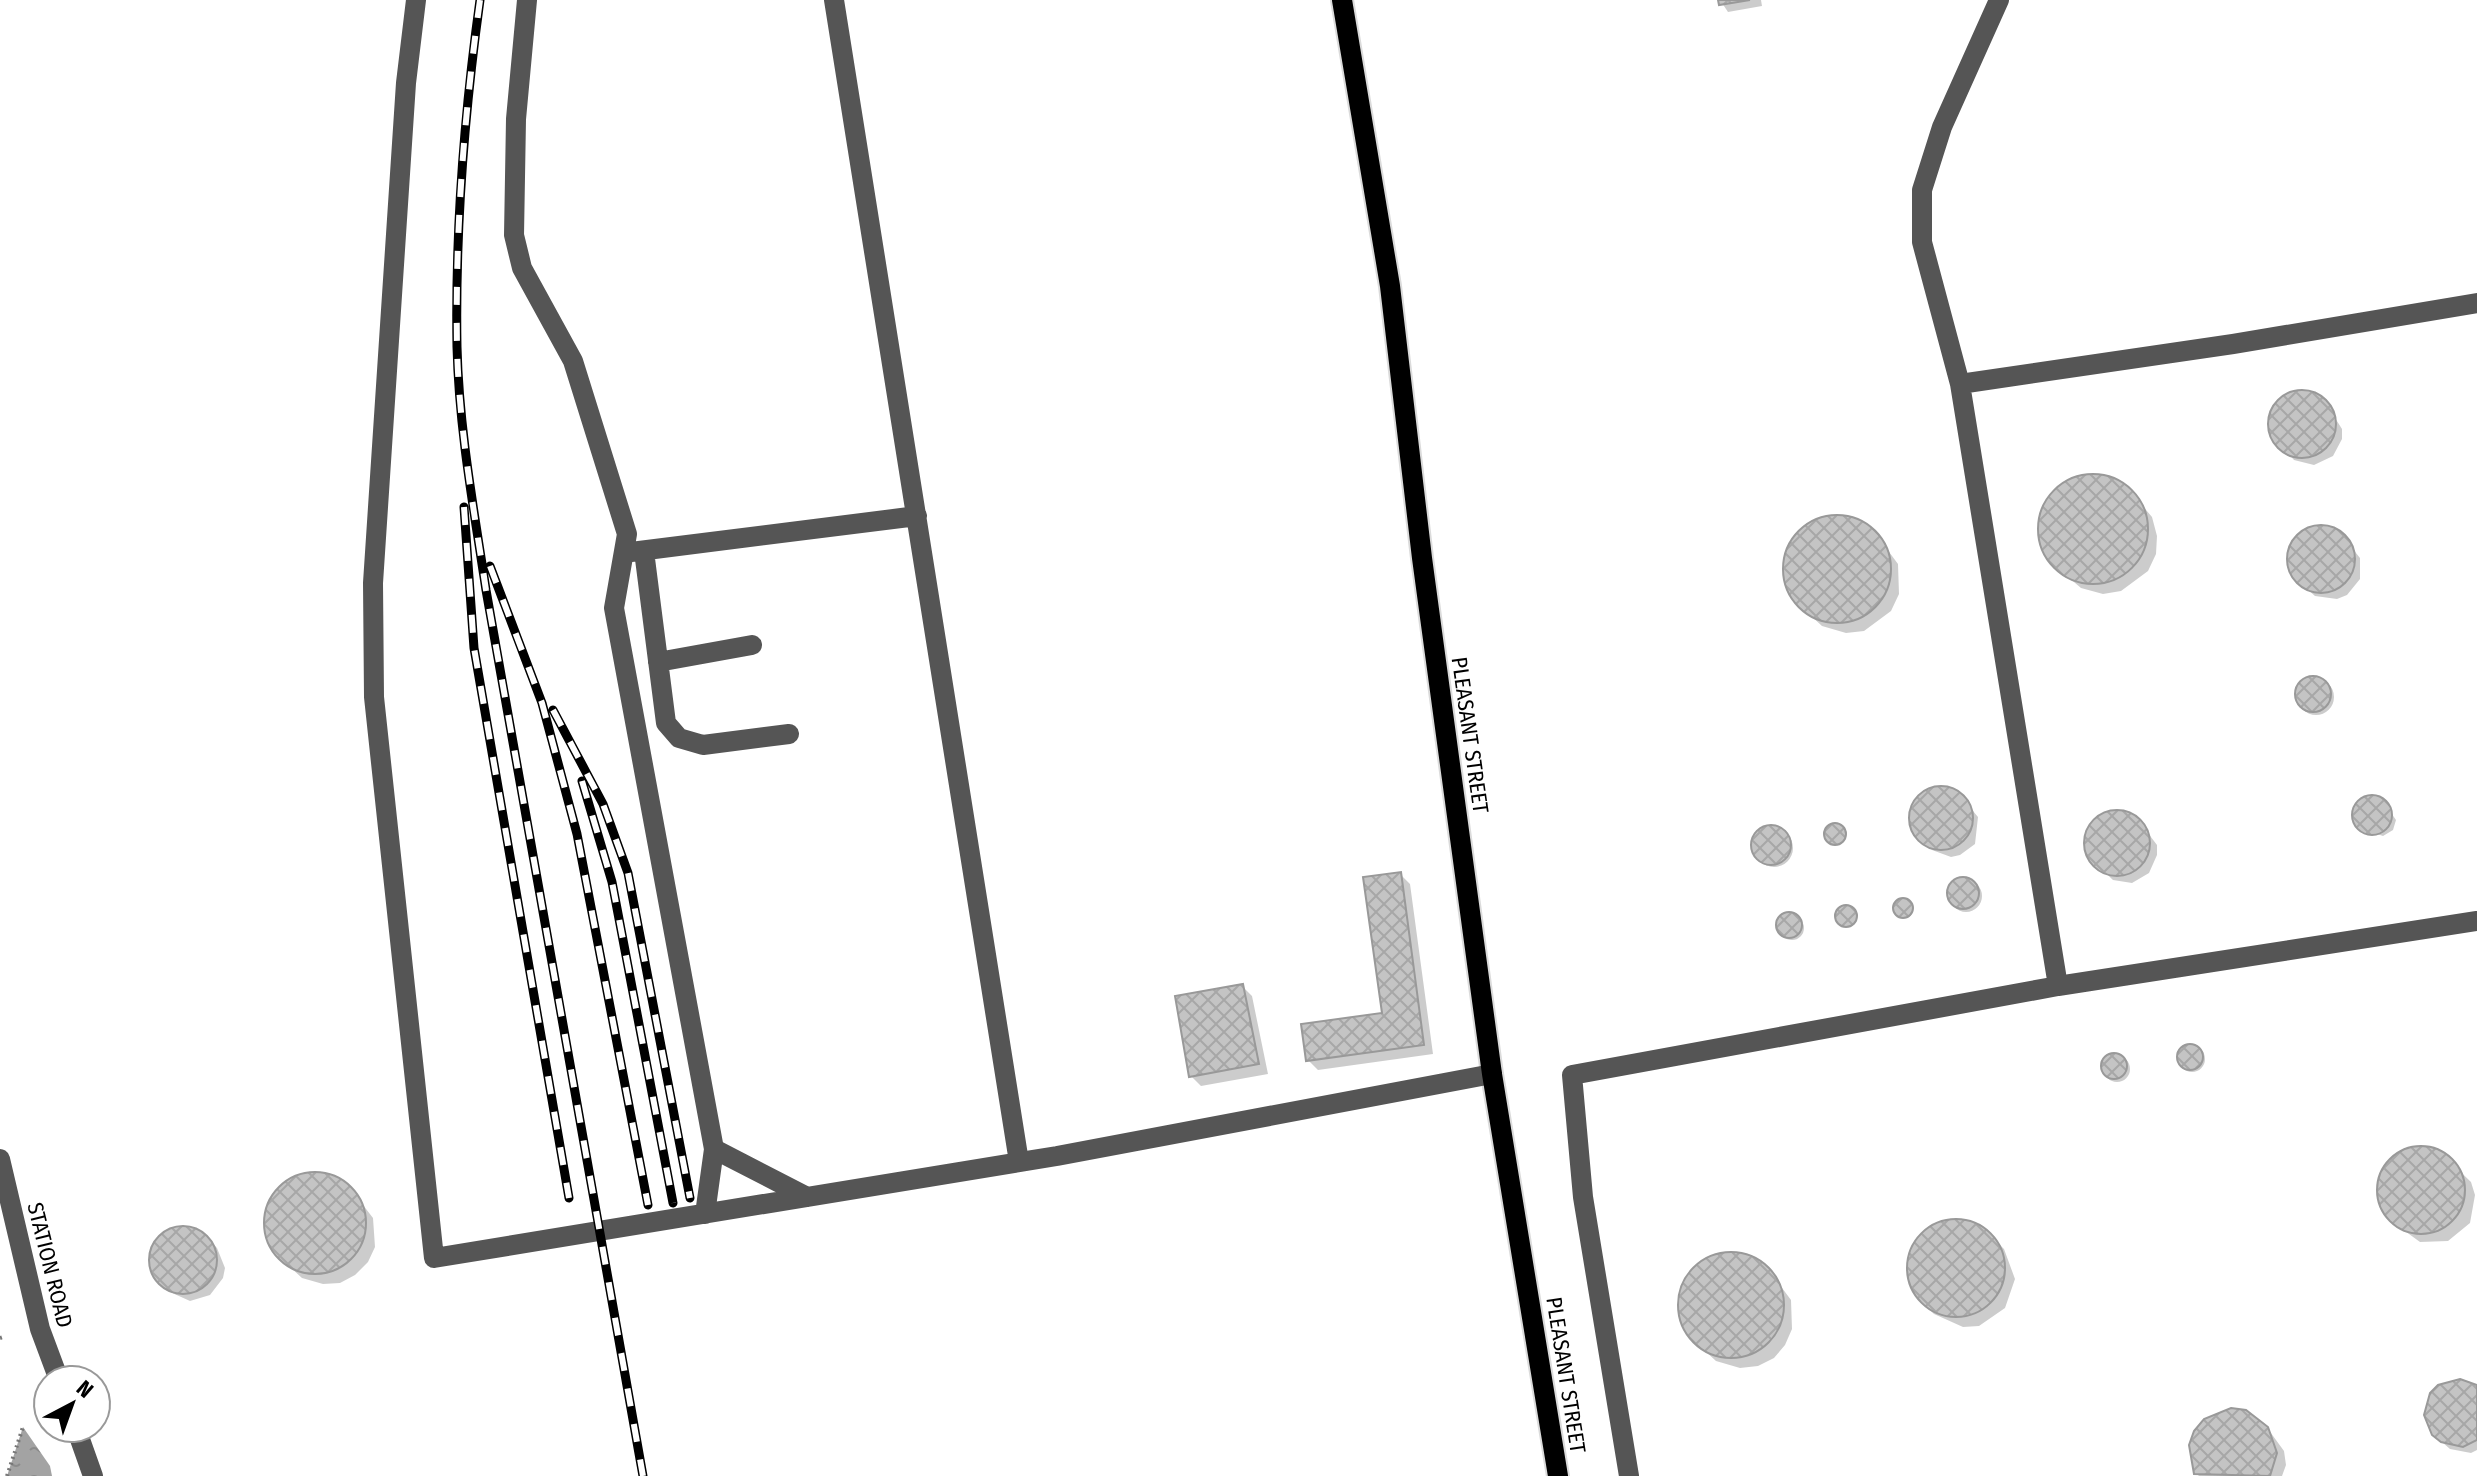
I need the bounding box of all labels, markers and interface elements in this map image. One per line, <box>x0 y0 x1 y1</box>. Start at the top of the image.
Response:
street label: PLEASANT STREET <box>1446 655 1494 816</box>
street label: STATION ROAD <box>21 1200 79 1330</box>
street label: PLEASANT STREET <box>1540 1295 1592 1456</box>
north arrow <box>32 1364 112 1444</box>
text: N <box>71 1375 99 1404</box>

